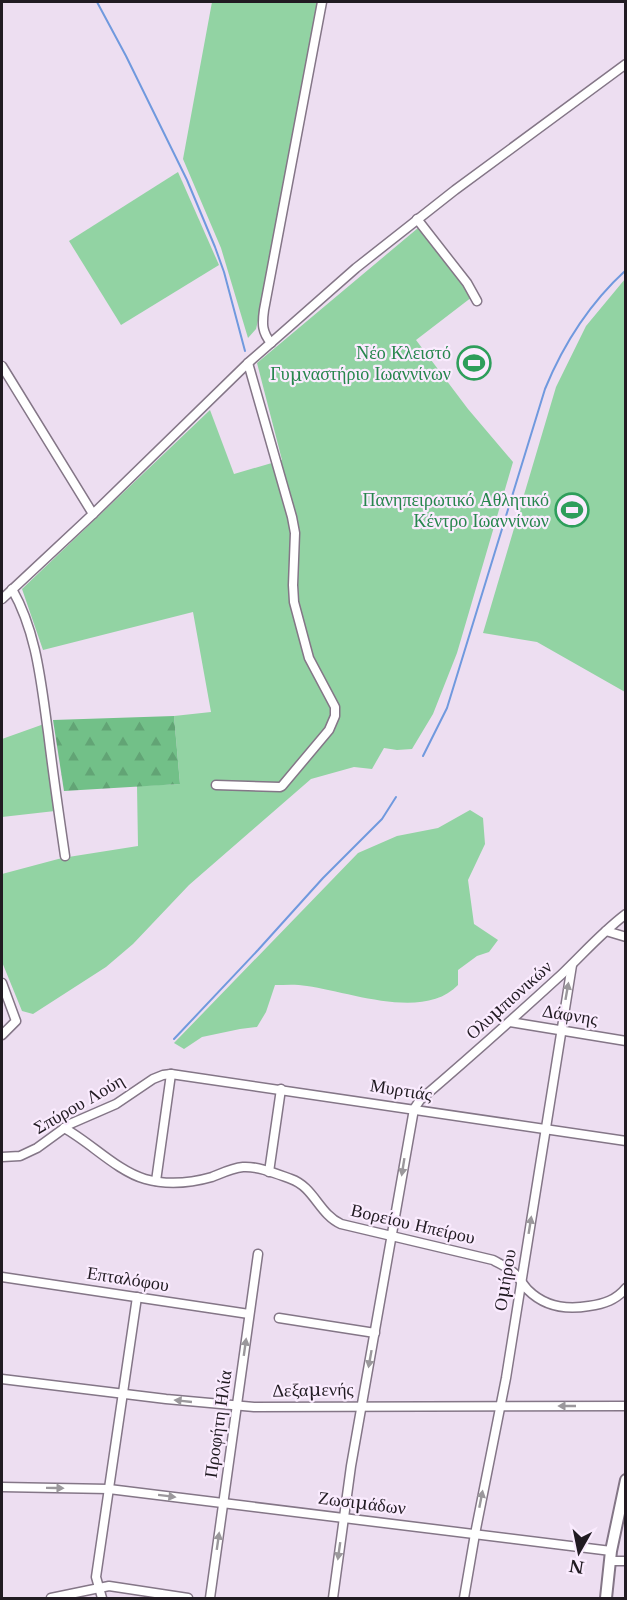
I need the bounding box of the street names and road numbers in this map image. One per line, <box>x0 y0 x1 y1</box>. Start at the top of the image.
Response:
street label: Ολυμπιονικών <box>461 956 557 1044</box>
street label: Δάφνης <box>541 1000 599 1030</box>
street label: Σπύρου Λούη <box>30 1069 128 1139</box>
street label: Μυρτιάς <box>368 1074 434 1106</box>
street label: Βορείου Ηπείρου <box>349 1199 477 1249</box>
street label: Ομήρου <box>489 1247 521 1312</box>
street label: Επταλόφου <box>85 1262 171 1296</box>
street label: Προφήτη Ηλία <box>200 1368 237 1479</box>
street label: Δεξαμενής <box>272 1378 354 1402</box>
street label: Ζωσιμάδων <box>317 1487 407 1519</box>

